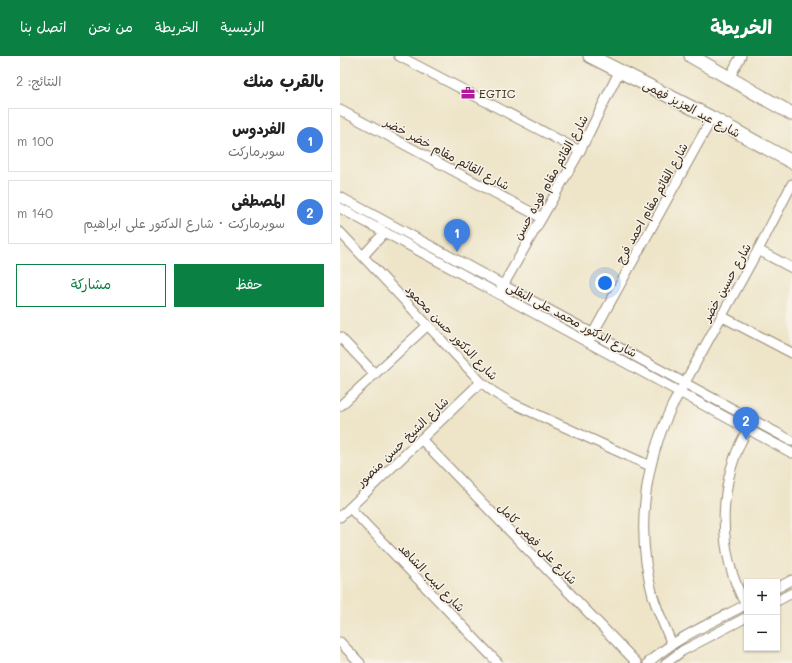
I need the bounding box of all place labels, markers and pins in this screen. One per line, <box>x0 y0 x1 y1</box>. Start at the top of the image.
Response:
office icon: EGTIC <box>460 85 476 101</box>
place label: EGTIC <box>479 85 516 101</box>
pin: 1 <box>444 219 470 252</box>
pin: 2 <box>733 407 759 440</box>

